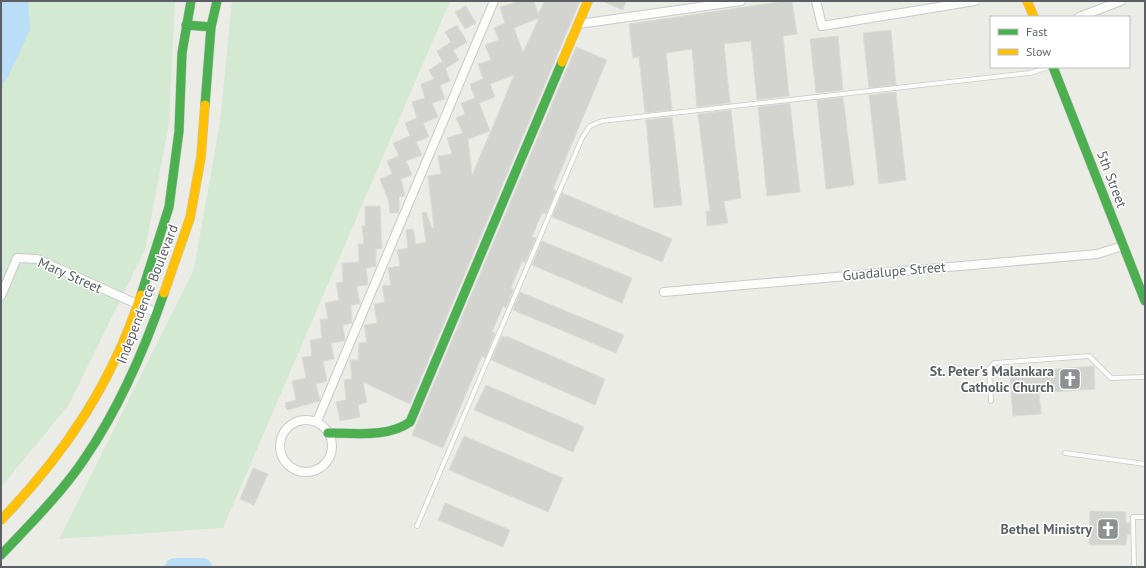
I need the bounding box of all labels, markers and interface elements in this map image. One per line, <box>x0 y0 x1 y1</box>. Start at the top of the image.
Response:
legend <box>990 16 1130 68</box>
text: Fast <box>1026 24 1047 39</box>
text: Slow <box>1026 44 1051 59</box>
street label: 5th Street <box>1093 148 1131 210</box>
street label: Independence Boulevard <box>112 222 182 366</box>
street label: Mary Street <box>35 253 105 297</box>
street label: Guadalupe Street <box>842 258 947 284</box>
place label: St. Peter's Malankara Catholic Church <box>930 362 1054 396</box>
church icon: St. Peter's Malankara Catholic Church <box>1057 366 1083 392</box>
church icon: Bethel Ministry <box>1095 516 1121 542</box>
place label: Bethel Ministry <box>1001 520 1092 538</box>

